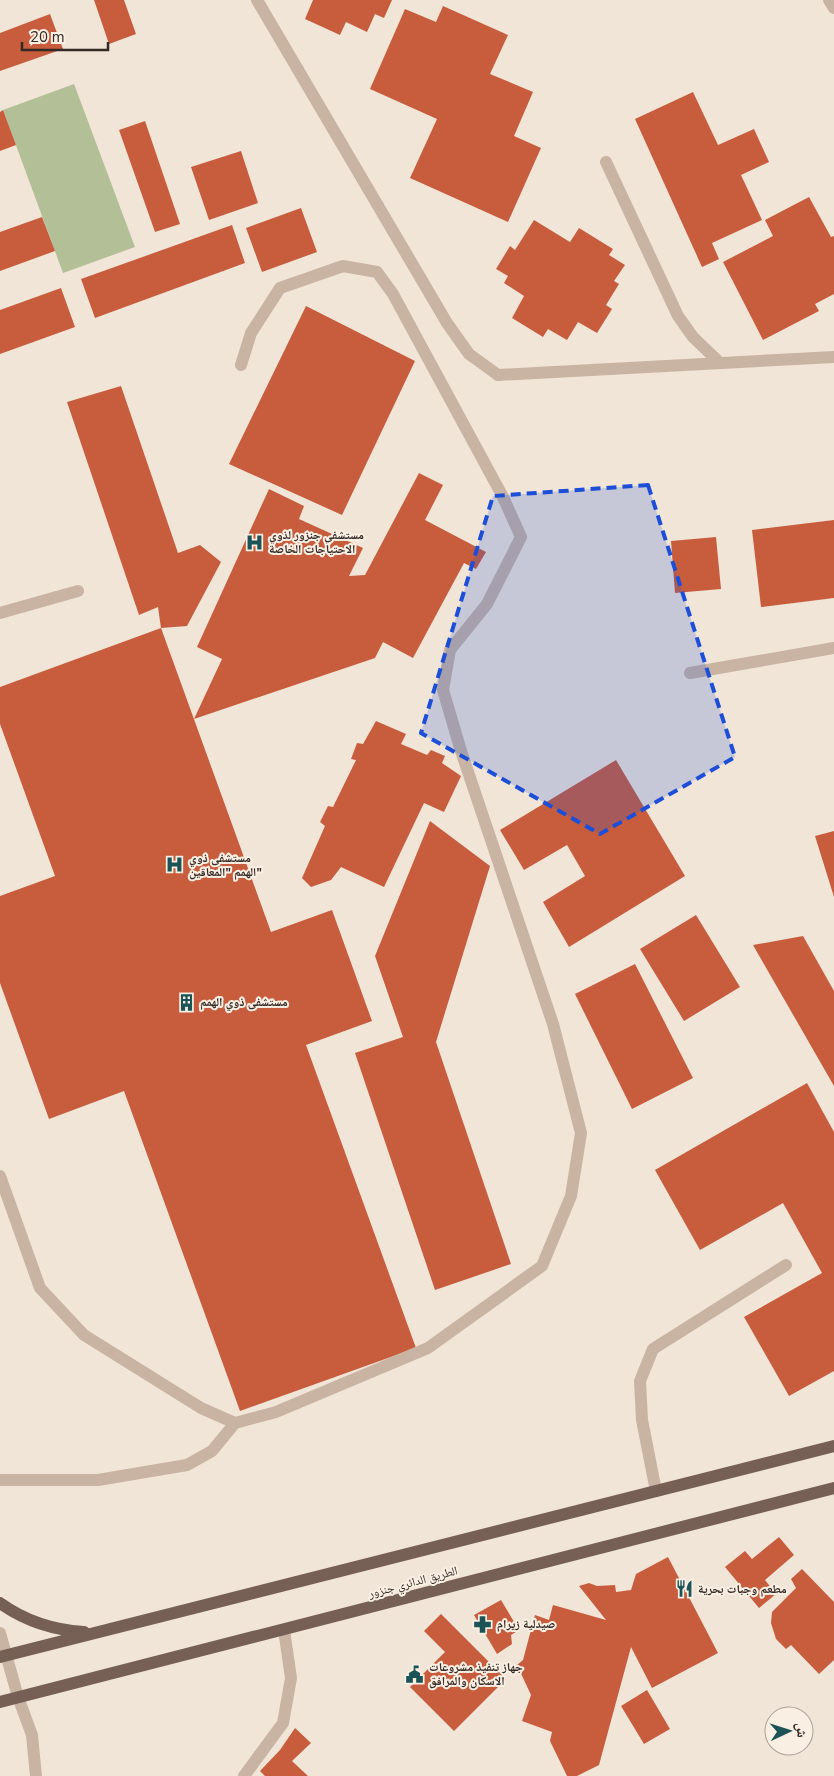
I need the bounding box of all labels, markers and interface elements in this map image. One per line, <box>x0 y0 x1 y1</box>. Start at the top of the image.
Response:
scale bar <box>22 20 109 52</box>
text: 20 m <box>30 27 65 47</box>
place label: مستشفي جنزور لذوي الاحتياجات الخاصة <box>269 527 364 557</box>
hospital icon: مستشفي جنزور لذوي الاحتياجات الخاصة <box>245 532 265 552</box>
place label: مستشفى ذوي الهمم "المعاقين" <box>189 850 262 880</box>
hospital icon: مستشفى ذوي الهمم "المعاقين" <box>165 855 185 875</box>
building icon: مستشفى ذوي الهمم <box>176 992 196 1012</box>
place label: مستشفى ذوي الهمم <box>200 994 288 1012</box>
street label: الطريق الدائري جنزور <box>366 1562 460 1604</box>
restaurant icon: مطعم وجبات بحرية <box>674 1579 694 1599</box>
place label: مطعم وجبات بحرية <box>698 1581 787 1597</box>
pharmacy icon: صيدلية زيرام <box>473 1614 493 1634</box>
place label: صيدلية زيرام <box>497 1616 555 1632</box>
place label: جهاز تنفيذ مشروعات الاسكان والمرافق <box>429 1659 523 1689</box>
public building icon: جهاز تنفيذ مشروعات الاسكان والمرافق <box>405 1664 425 1684</box>
north arrow <box>764 1706 814 1756</box>
text: ش <box>791 1722 811 1738</box>

